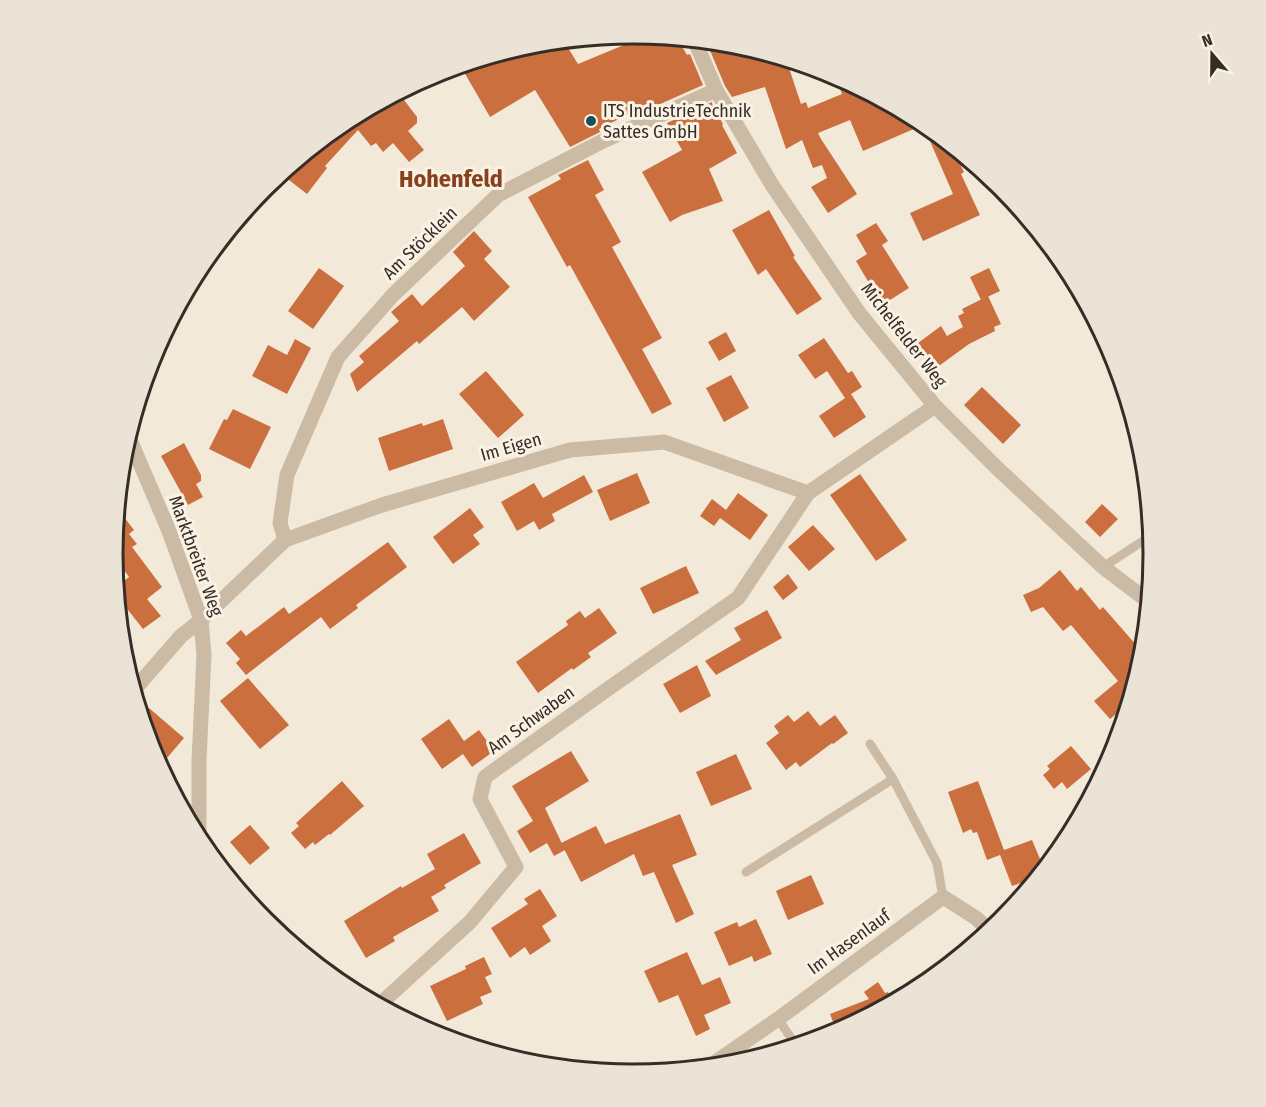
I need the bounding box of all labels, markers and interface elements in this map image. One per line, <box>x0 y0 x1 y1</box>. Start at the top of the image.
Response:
north arrow <box>1182 24 1242 84</box>
text: N <box>1199 30 1215 51</box>
place label: ITS IndustrieTechnik Sattes GmbH <box>603 100 752 143</box>
marker: ITS IndustrieTechnik Sattes GmbH <box>584 114 598 128</box>
district label: Hohenfeld <box>399 165 503 193</box>
street label: Am Stöcklein <box>378 202 462 284</box>
street label: Michelfelder Weg <box>856 278 952 392</box>
street label: Im Eigen <box>478 428 544 466</box>
street label: Marktbreiter Weg <box>164 493 228 620</box>
street label: Am Schwaben <box>483 681 579 759</box>
street label: Im Hasenlauf <box>803 904 896 979</box>

